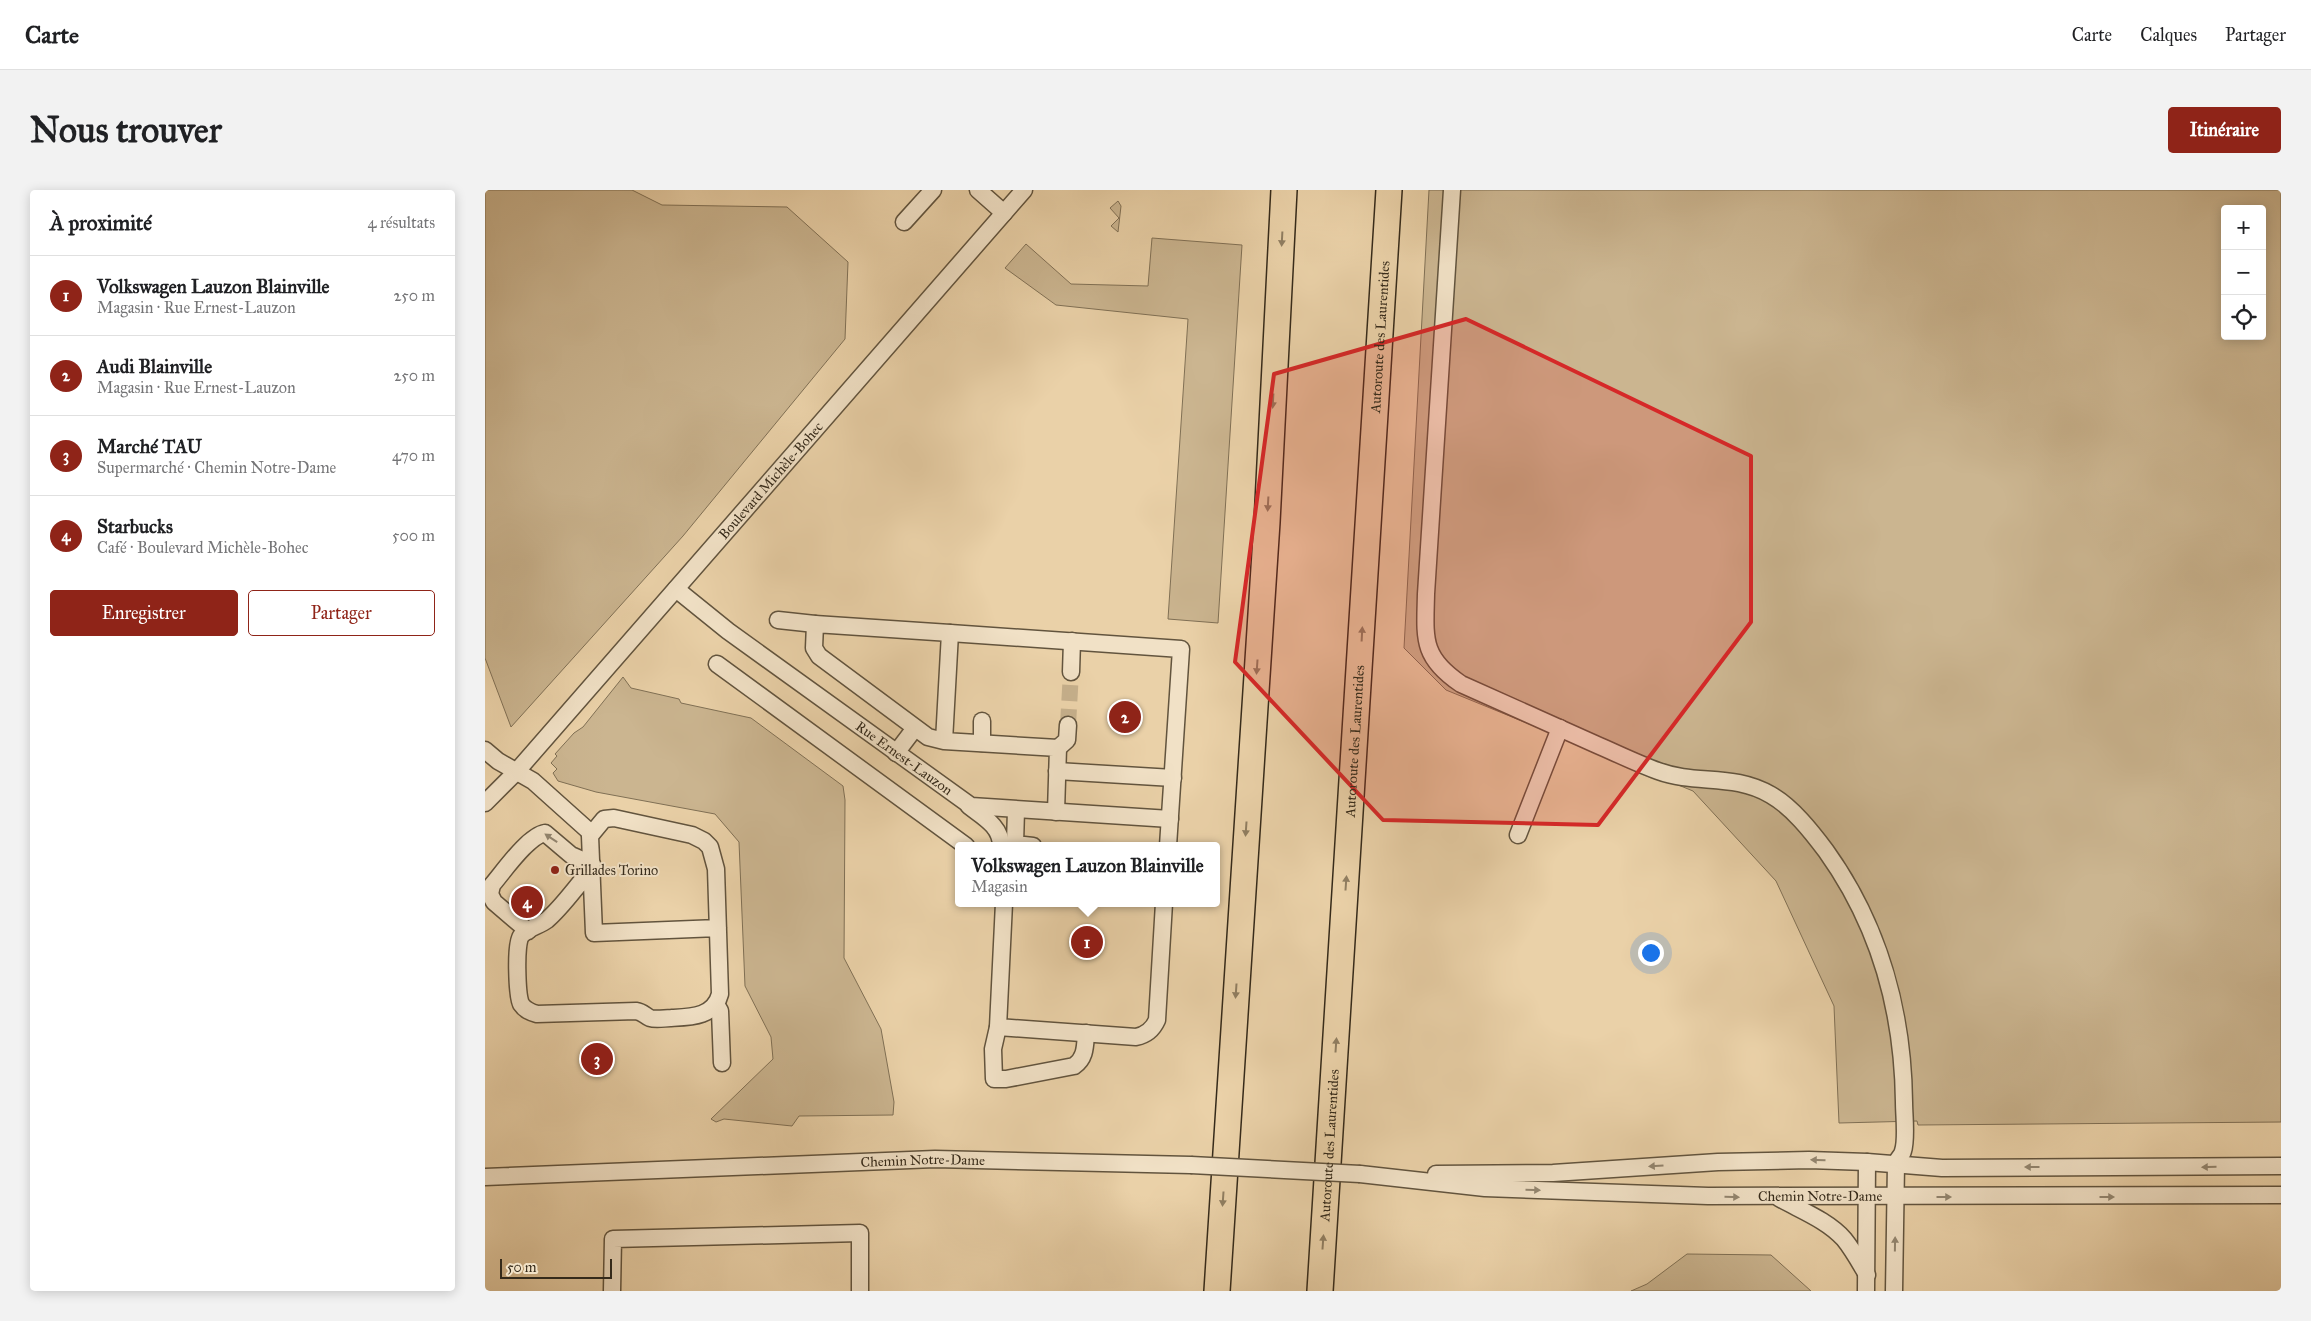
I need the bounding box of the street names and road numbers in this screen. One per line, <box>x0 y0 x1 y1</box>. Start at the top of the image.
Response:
street label: Autoroute des Laurentides <box>1366 260 1393 415</box>
street label: Boulevard Michèle-Bohec <box>715 418 826 543</box>
street label: Autoroute des Laurentides <box>1341 664 1368 819</box>
street label: Rue Ernest-Lauzon <box>852 717 956 799</box>
street label: Autoroute des Laurentides <box>1316 1069 1342 1223</box>
street label: Chemin Notre-Dame <box>860 1150 985 1170</box>
street label: Chemin Notre-Dame <box>1758 1187 1882 1204</box>

